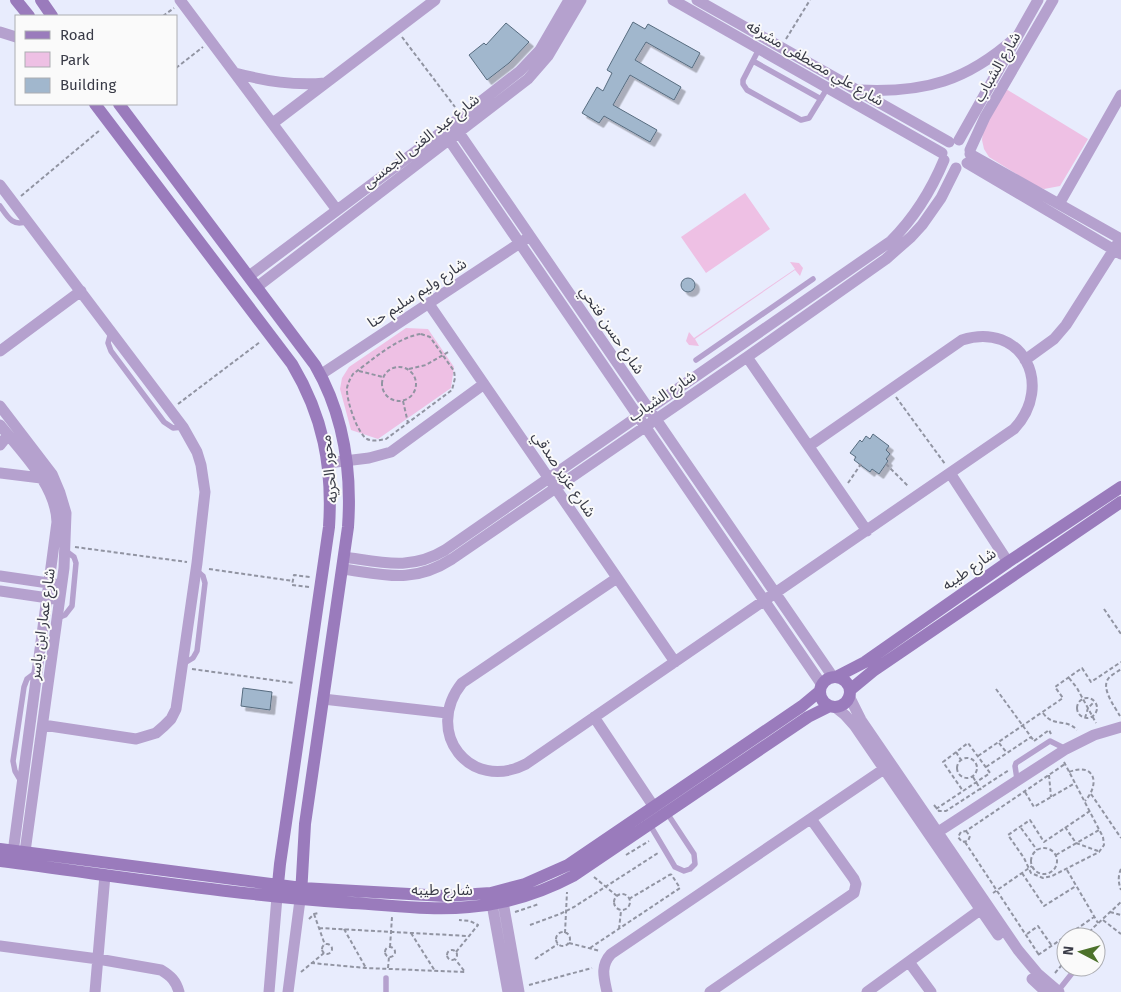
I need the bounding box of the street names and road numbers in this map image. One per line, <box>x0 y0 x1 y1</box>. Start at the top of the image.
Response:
street label: شارع علي مصطفى مشرفه <box>742 16 887 112</box>
street label: شارع الشباب <box>970 29 1027 107</box>
street label: شارع عبد الغنى الجمسى <box>359 90 485 194</box>
street label: شارع وليم سليم حنا <box>364 254 472 334</box>
street label: شارع حسن فتحي <box>573 282 648 379</box>
street label: شارع الشباب <box>625 367 701 428</box>
street label: شارع عزيز صدقي <box>526 428 600 522</box>
street label: محور الحريه <box>316 434 342 504</box>
street label: شارع طيبه <box>939 544 1001 596</box>
street label: شارع عمار ابن ياسر <box>25 567 62 682</box>
street label: شارع طيبه <box>411 881 473 902</box>

